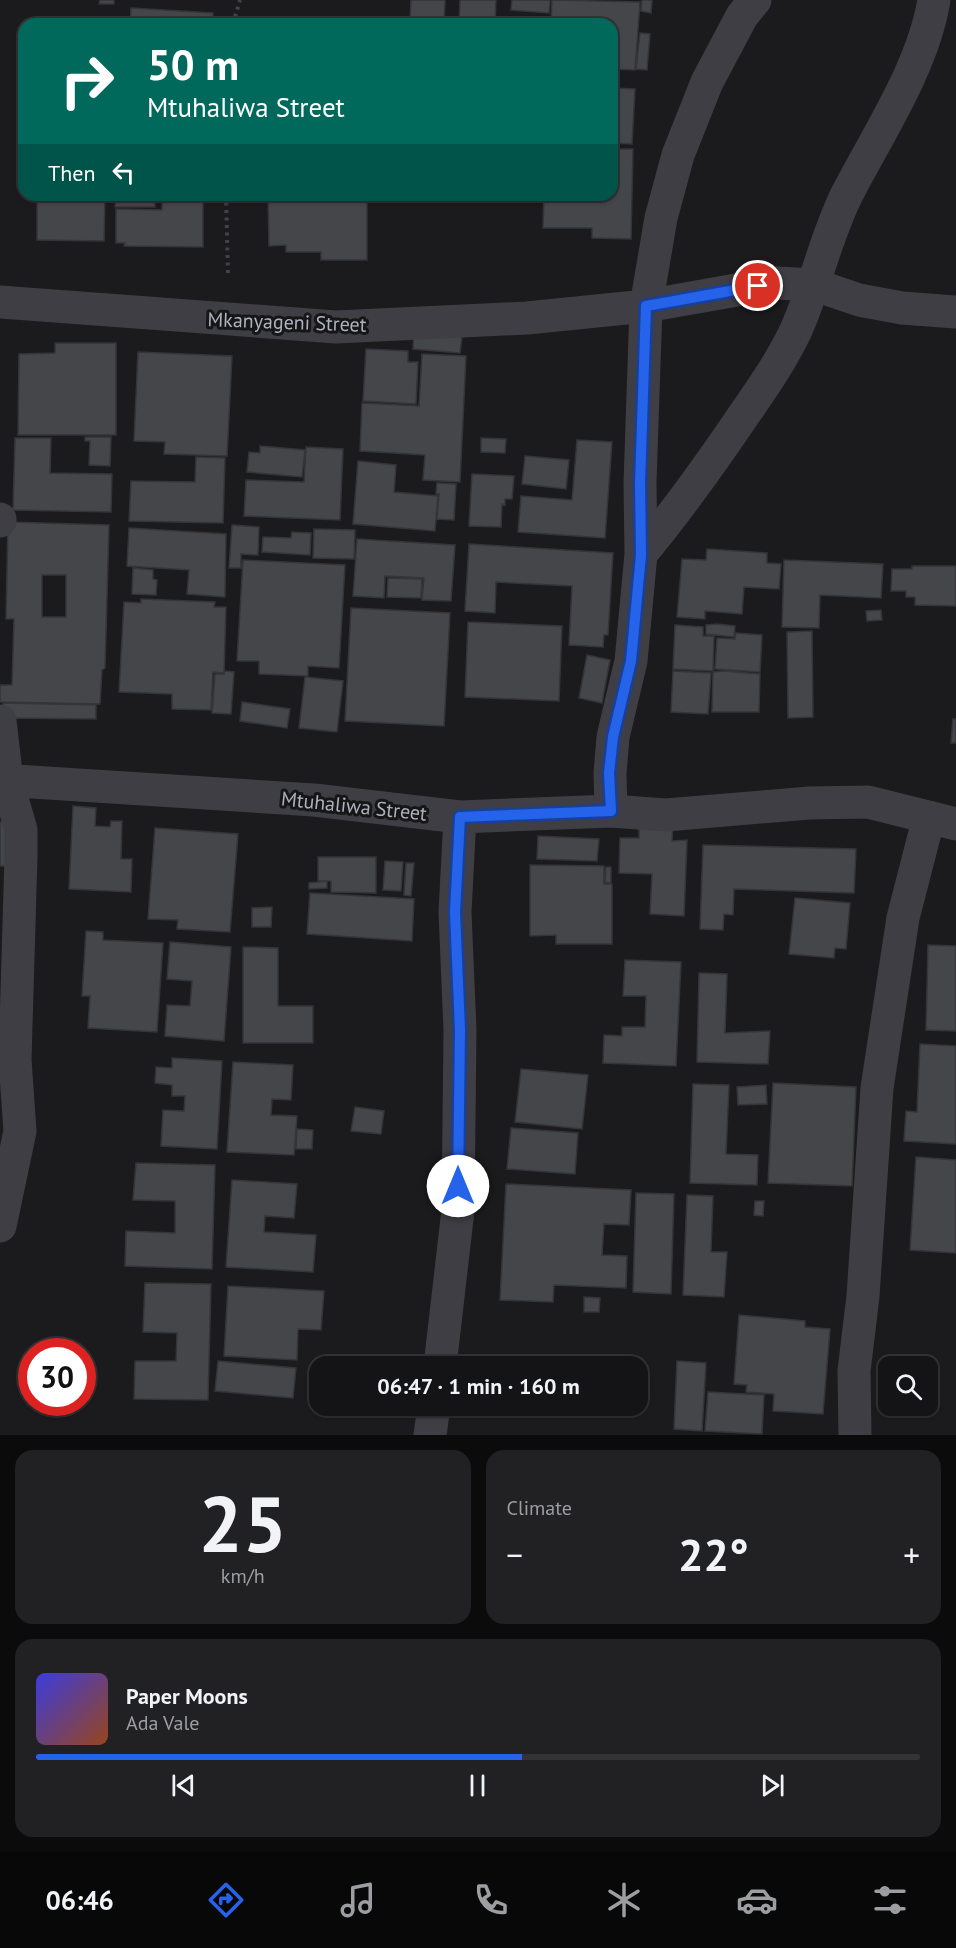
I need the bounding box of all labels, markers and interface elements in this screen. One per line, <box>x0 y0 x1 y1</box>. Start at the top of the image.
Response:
text: 50 m <box>147 37 239 92</box>
icon: right <box>48 42 126 120</box>
text: Mtuhaliwa Street <box>147 90 345 124</box>
icon: left <box>107 156 140 189</box>
text: Then <box>48 159 95 187</box>
pin <box>732 260 783 311</box>
icon: arrive <box>741 269 774 302</box>
street label: Mkanyageni Street <box>207 306 367 338</box>
street label: Mtuhaliwa Street <box>280 785 428 827</box>
position arrow <box>426 1154 490 1218</box>
speed limit sign: 30 <box>18 1338 96 1416</box>
map controls <box>878 1356 938 1416</box>
button: search <box>878 1356 938 1416</box>
text: 06:47 · 1 min · 160 m <box>377 1372 580 1400</box>
text: 25 <box>199 1473 287 1574</box>
text: Climate <box>507 1495 572 1521</box>
text: 22° <box>678 1525 749 1583</box>
text: − <box>507 1533 523 1576</box>
text: + <box>903 1533 920 1576</box>
text: km/h <box>221 1563 265 1589</box>
text: Paper Moons <box>126 1682 248 1710</box>
text: Ada Vale <box>126 1710 199 1736</box>
icon: previous <box>167 1769 200 1802</box>
icon: pause <box>461 1769 494 1802</box>
icon: next <box>756 1769 789 1802</box>
icon: directions <box>205 1879 247 1921</box>
icon: music <box>337 1879 379 1921</box>
icon: phone <box>470 1879 512 1921</box>
icon: climate <box>603 1879 645 1921</box>
icon: car <box>736 1879 778 1921</box>
icon: filters <box>869 1879 911 1921</box>
text: 06:46 <box>45 1883 114 1917</box>

